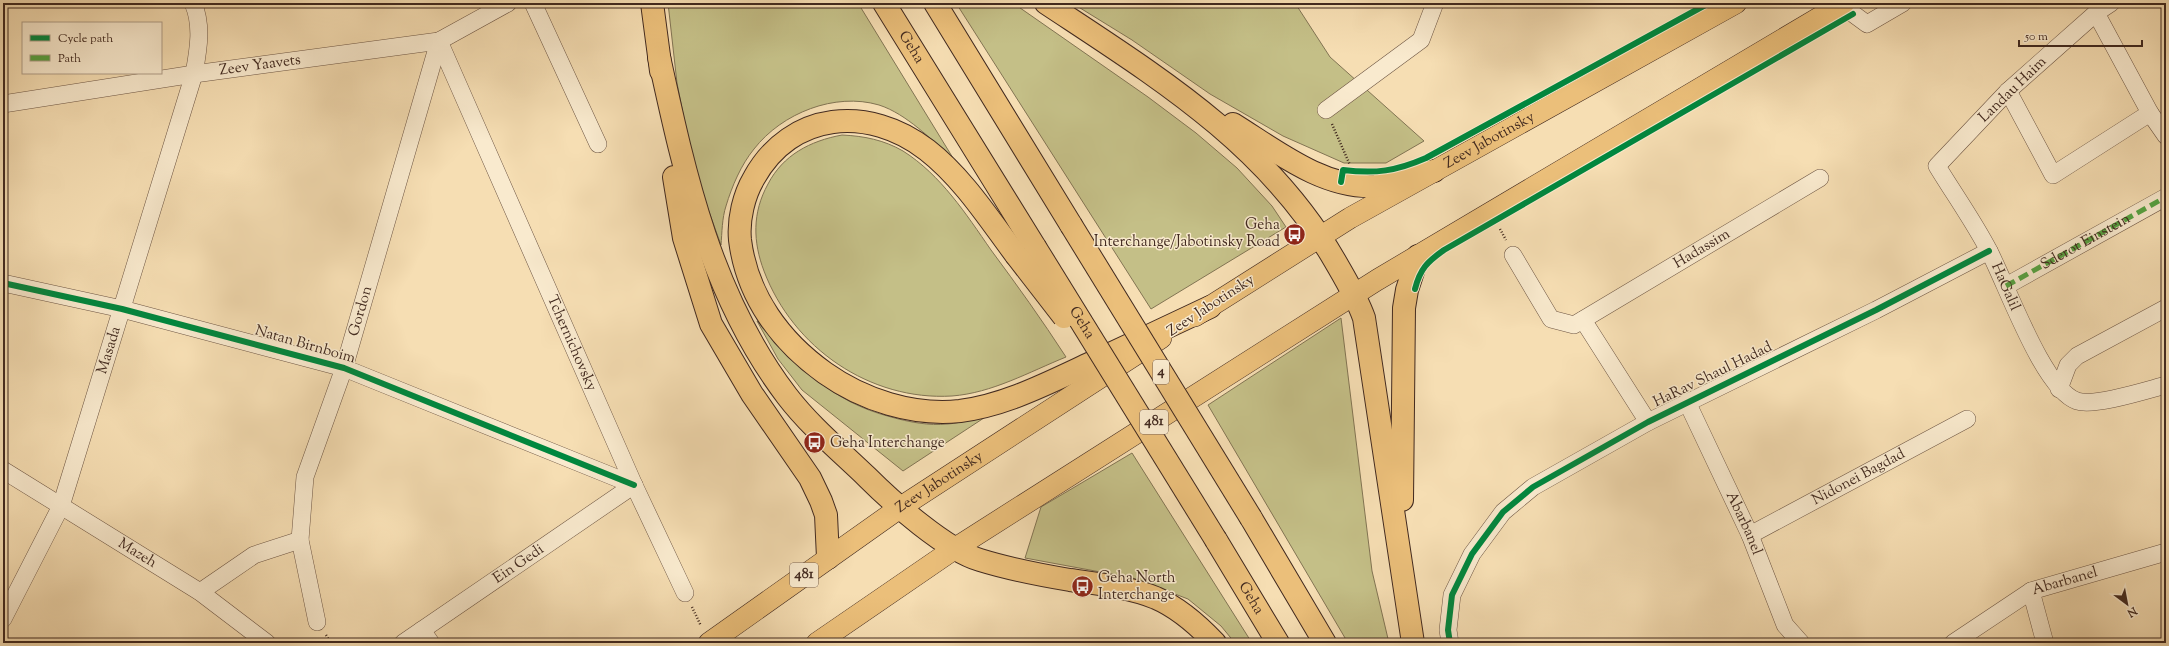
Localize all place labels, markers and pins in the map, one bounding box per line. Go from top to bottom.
place label: Geha Interchange/Jabotinsky Road [1094,215,1281,253]
bus stop icon: Geha Interchange/Jabotinsky Road [1282,221,1308,247]
bus stop icon: Geha Interchange [802,430,828,456]
place label: Geha Interchange [830,433,945,454]
place label: Geha North Interchange [1098,568,1176,606]
bus stop icon: Geha North Interchange [1070,574,1096,600]

